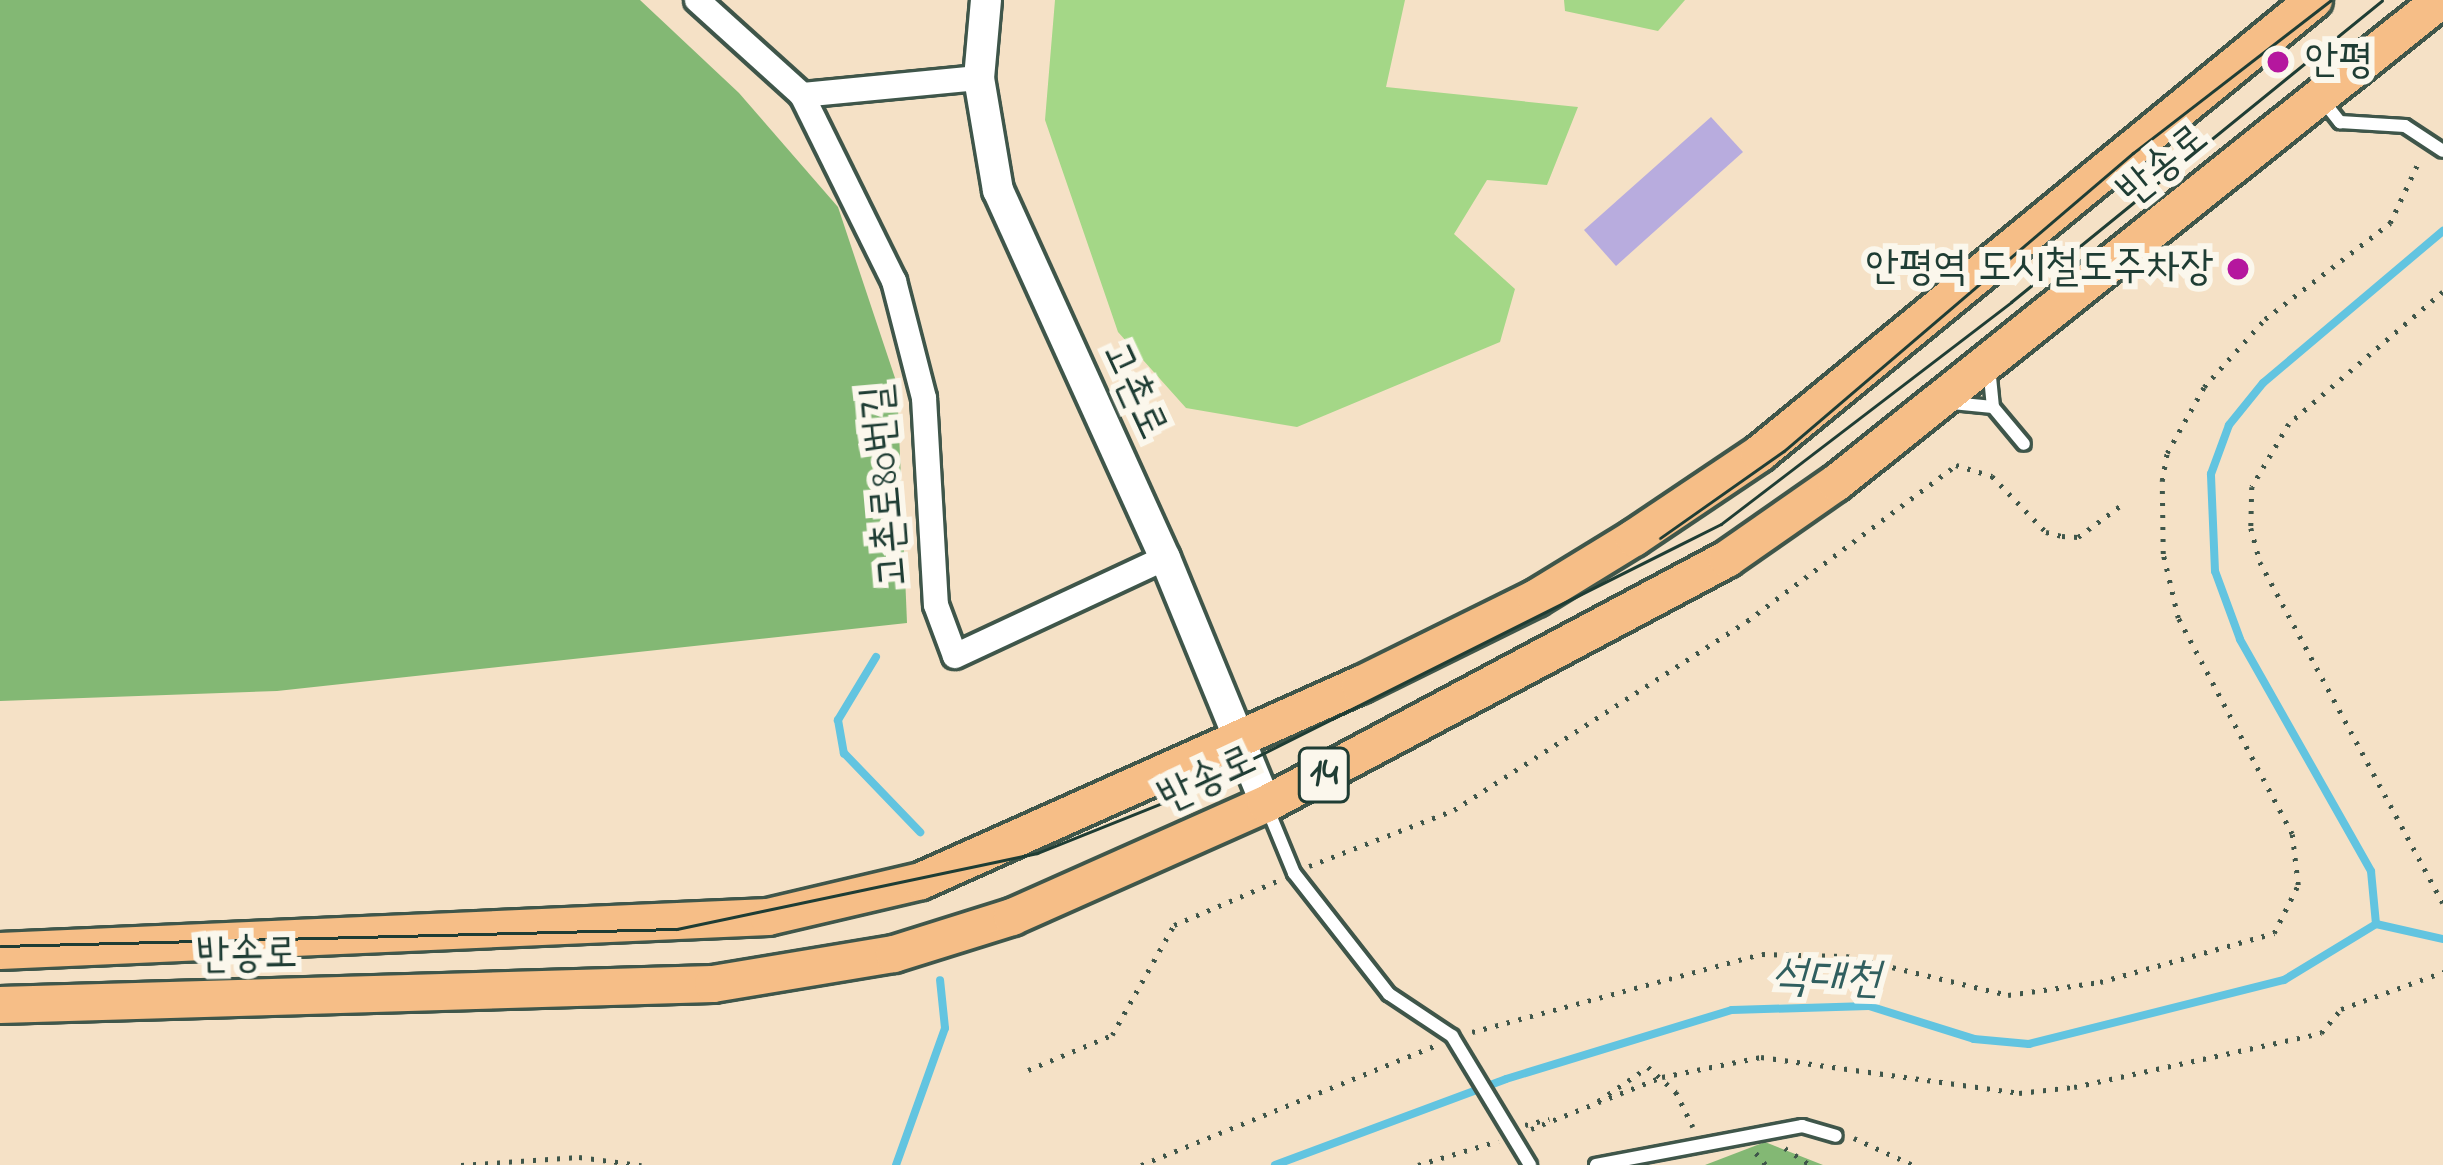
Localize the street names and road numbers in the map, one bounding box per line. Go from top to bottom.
street label: 반송로 [2109,115,2219,217]
street label: 고촌로 [1089,334,1177,448]
street label: 고촌로80번길 [853,383,921,589]
street label: 반송로 [1151,736,1265,824]
road number: 14 [1297,742,1351,808]
street label: 반송로 [196,930,298,982]

